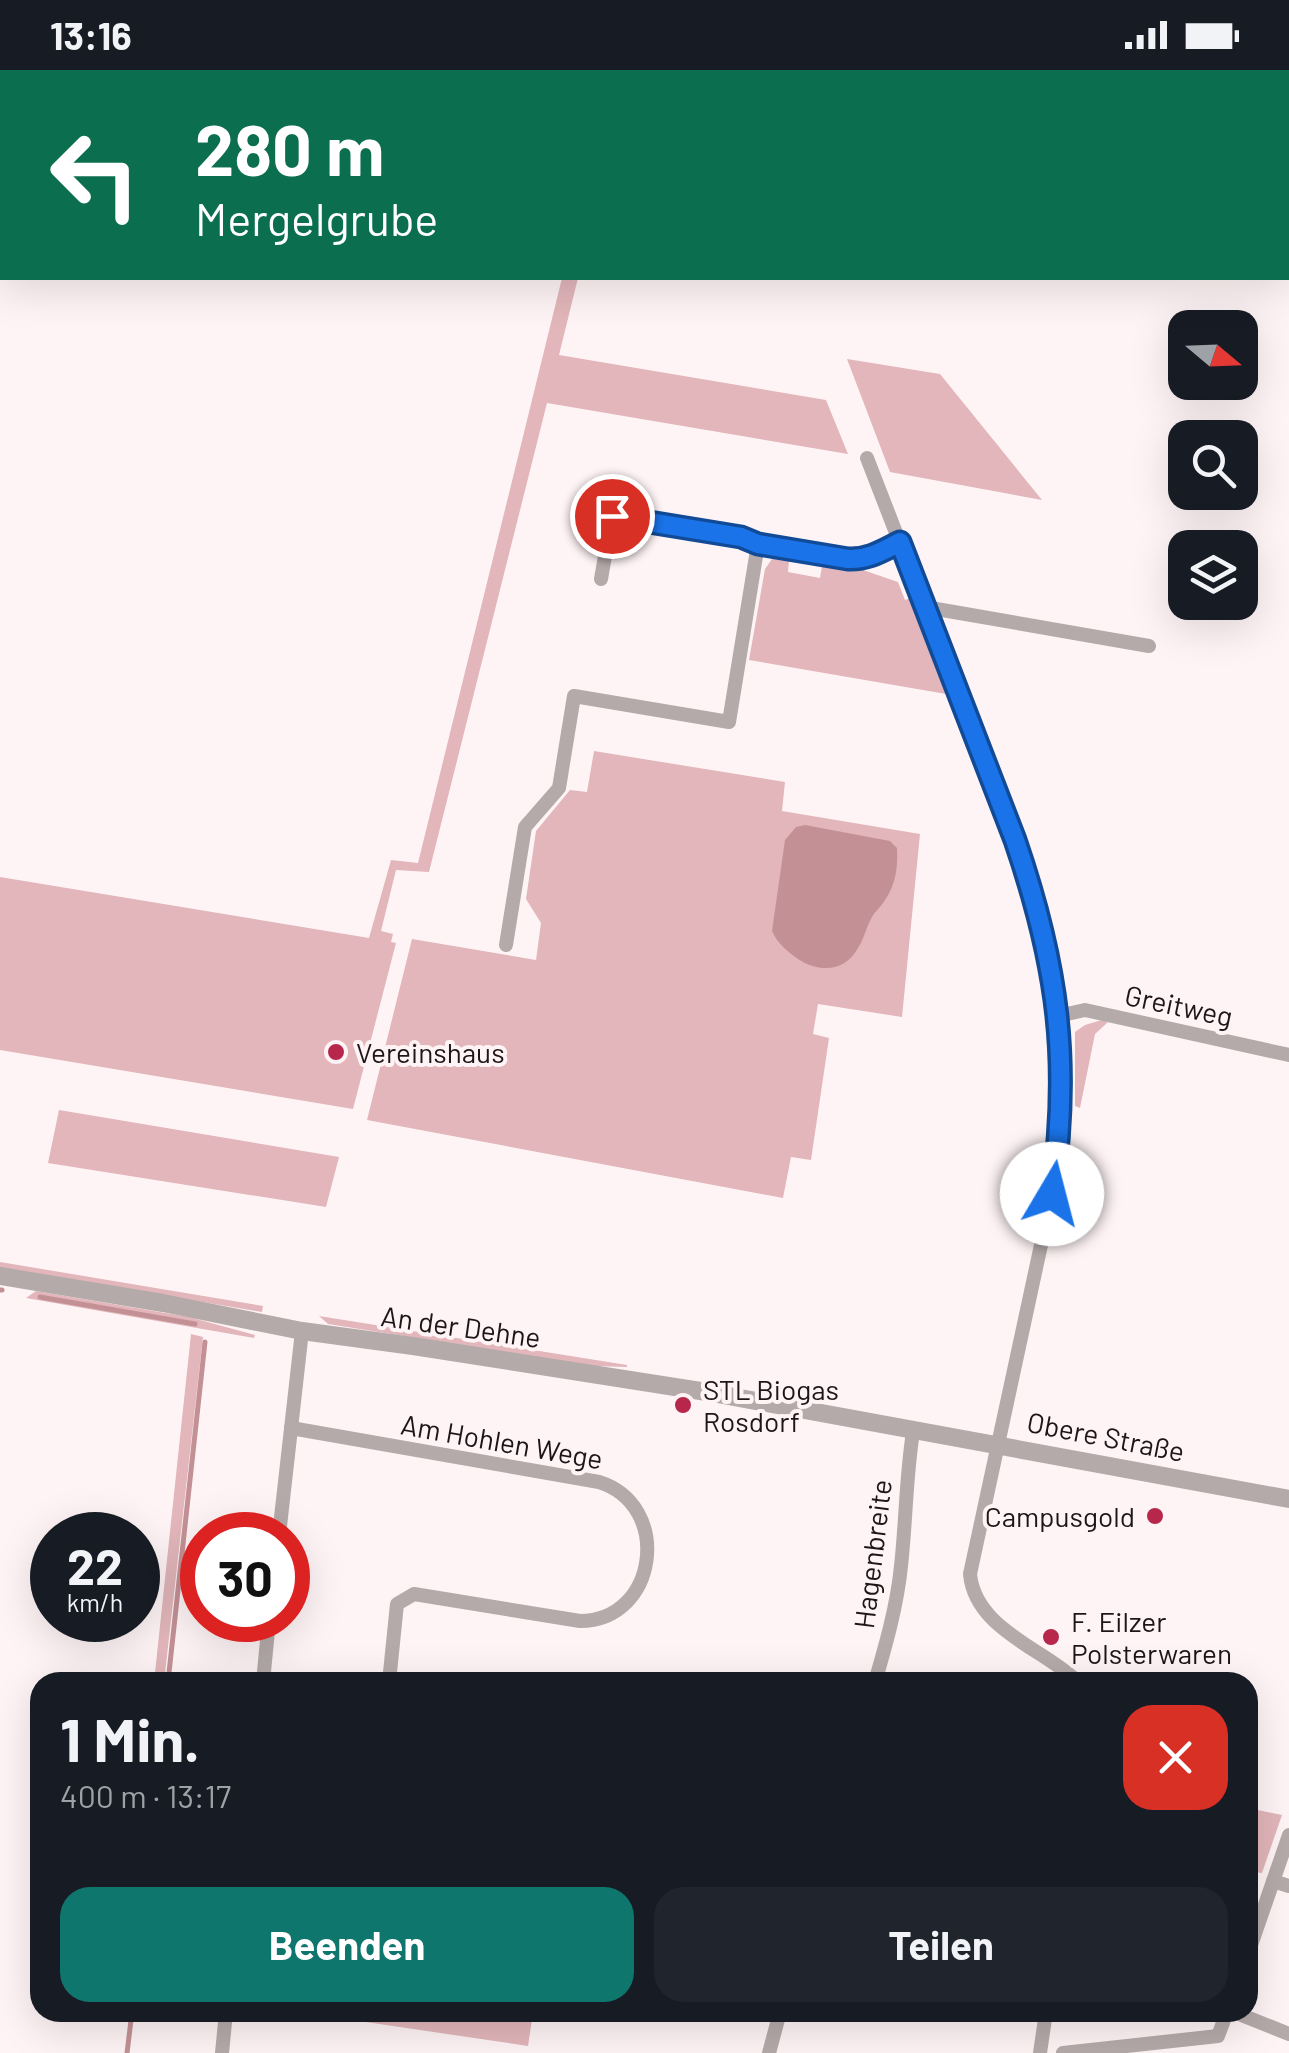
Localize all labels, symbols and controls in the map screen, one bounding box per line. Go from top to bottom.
text: 13:16 [50,12,132,58]
text: 280 m [195,106,384,190]
icon: left [30,110,160,240]
text: Mergelgrube [195,191,438,245]
north arrow [1168,310,1258,400]
map controls [1168,310,1258,620]
button: search [1168,420,1258,510]
pin [570,474,655,559]
icon: arrive [585,489,640,544]
button: layers [1168,530,1258,620]
street label: Greitweg [1122,977,1236,1033]
place label: Vereinshaus [356,1035,505,1069]
marker: Vereinshaus [325,1041,347,1063]
position arrow [1000,1142,1104,1246]
street label: An der Dehne [379,1298,543,1354]
place label: STL Biogas Rosdorf [703,1372,839,1438]
marker: STL Biogas Rosdorf [672,1394,694,1416]
street label: Obere Straße [1024,1404,1188,1468]
street label: Am Hohlen Wege [398,1407,606,1475]
street label: Hagenbreite [846,1478,898,1630]
place label: Campusgold [985,1499,1135,1533]
marker: Campusgold [1144,1505,1166,1527]
speed limit sign: 30 [180,1512,310,1642]
text: 22 [67,1535,123,1595]
text: km/h [67,1587,123,1617]
place label: F. Eilzer Polsterwaren [1071,1604,1232,1670]
marker: F. Eilzer Polsterwaren [1040,1626,1062,1648]
text: 1 Min. [60,1702,200,1774]
button: close [1123,1705,1228,1810]
text: 400 m · 13:17 [60,1776,231,1814]
button: Beenden [60,1887,634,2002]
button: Teilen [654,1887,1228,2002]

